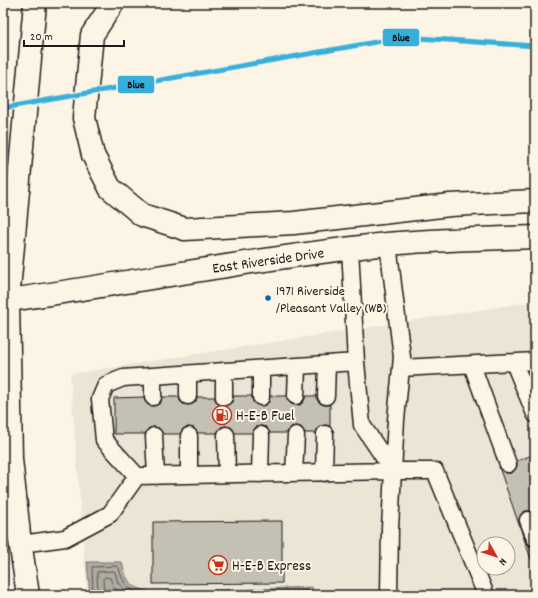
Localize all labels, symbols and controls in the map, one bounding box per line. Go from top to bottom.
scale bar [24,22,124,48]
line badge: Blue [382,28,420,47]
text: 20 m [30,29,53,46]
text: Blue [392,31,410,47]
line badge: Blue [117,75,155,94]
text: Blue [127,78,145,94]
street label: East Riverside Drive [211,243,326,281]
place label: 1971 Riverside /Pleasant Valley (WB) [276,282,387,319]
marker: 1971 Riverside /Pleasant Valley (WB) [263,293,273,303]
fuel station icon: H-E-B Fuel [211,404,233,426]
place label: H-E-B Fuel [236,406,295,428]
north arrow [476,536,516,576]
supermarket icon: H-E-B Express [207,554,229,576]
text: N [494,554,510,569]
place label: H-E-B Express [232,556,311,578]

